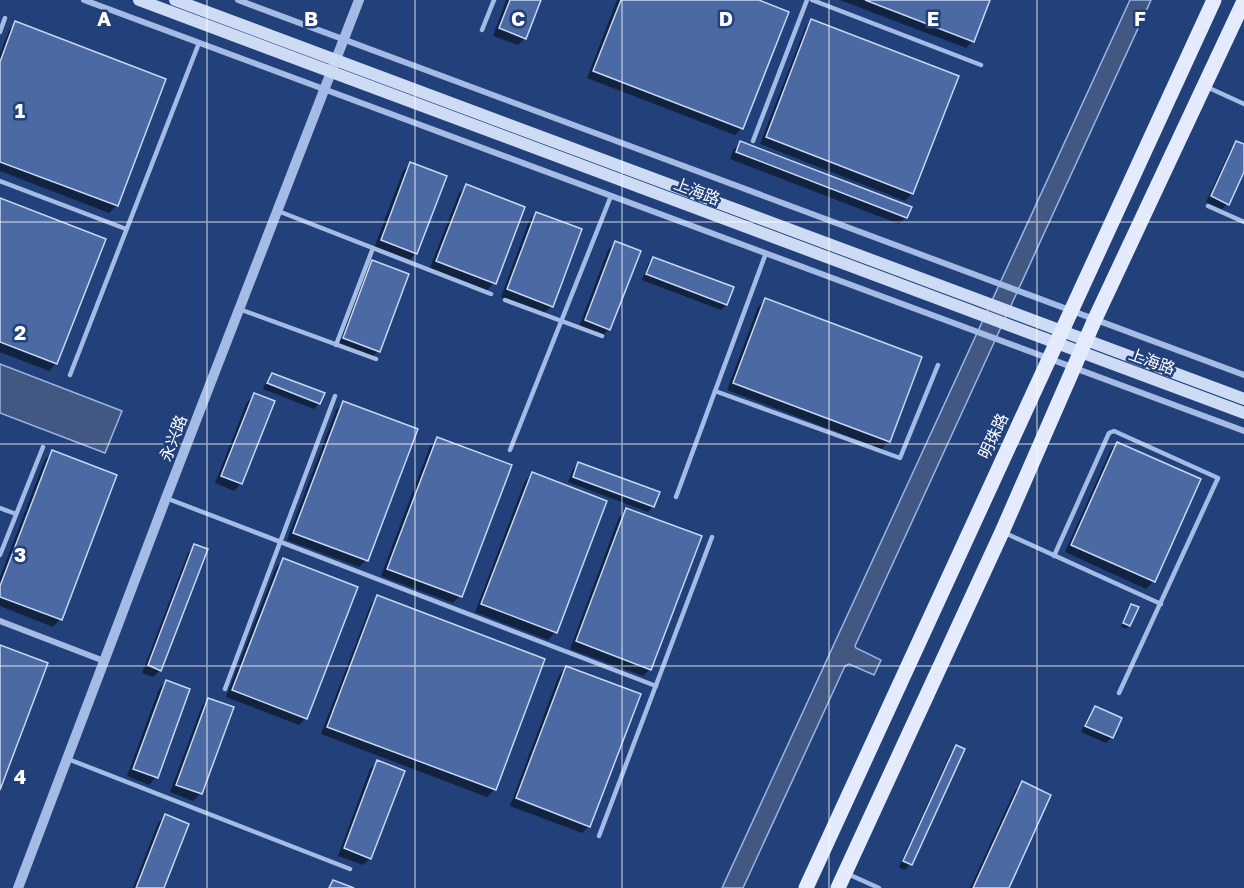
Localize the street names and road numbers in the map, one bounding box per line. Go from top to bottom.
street label: 上海路 [671,173,723,209]
street label: 上海路 [1126,343,1178,379]
street label: 明珠路 [974,410,1012,462]
street label: 永兴路 [155,412,191,464]

